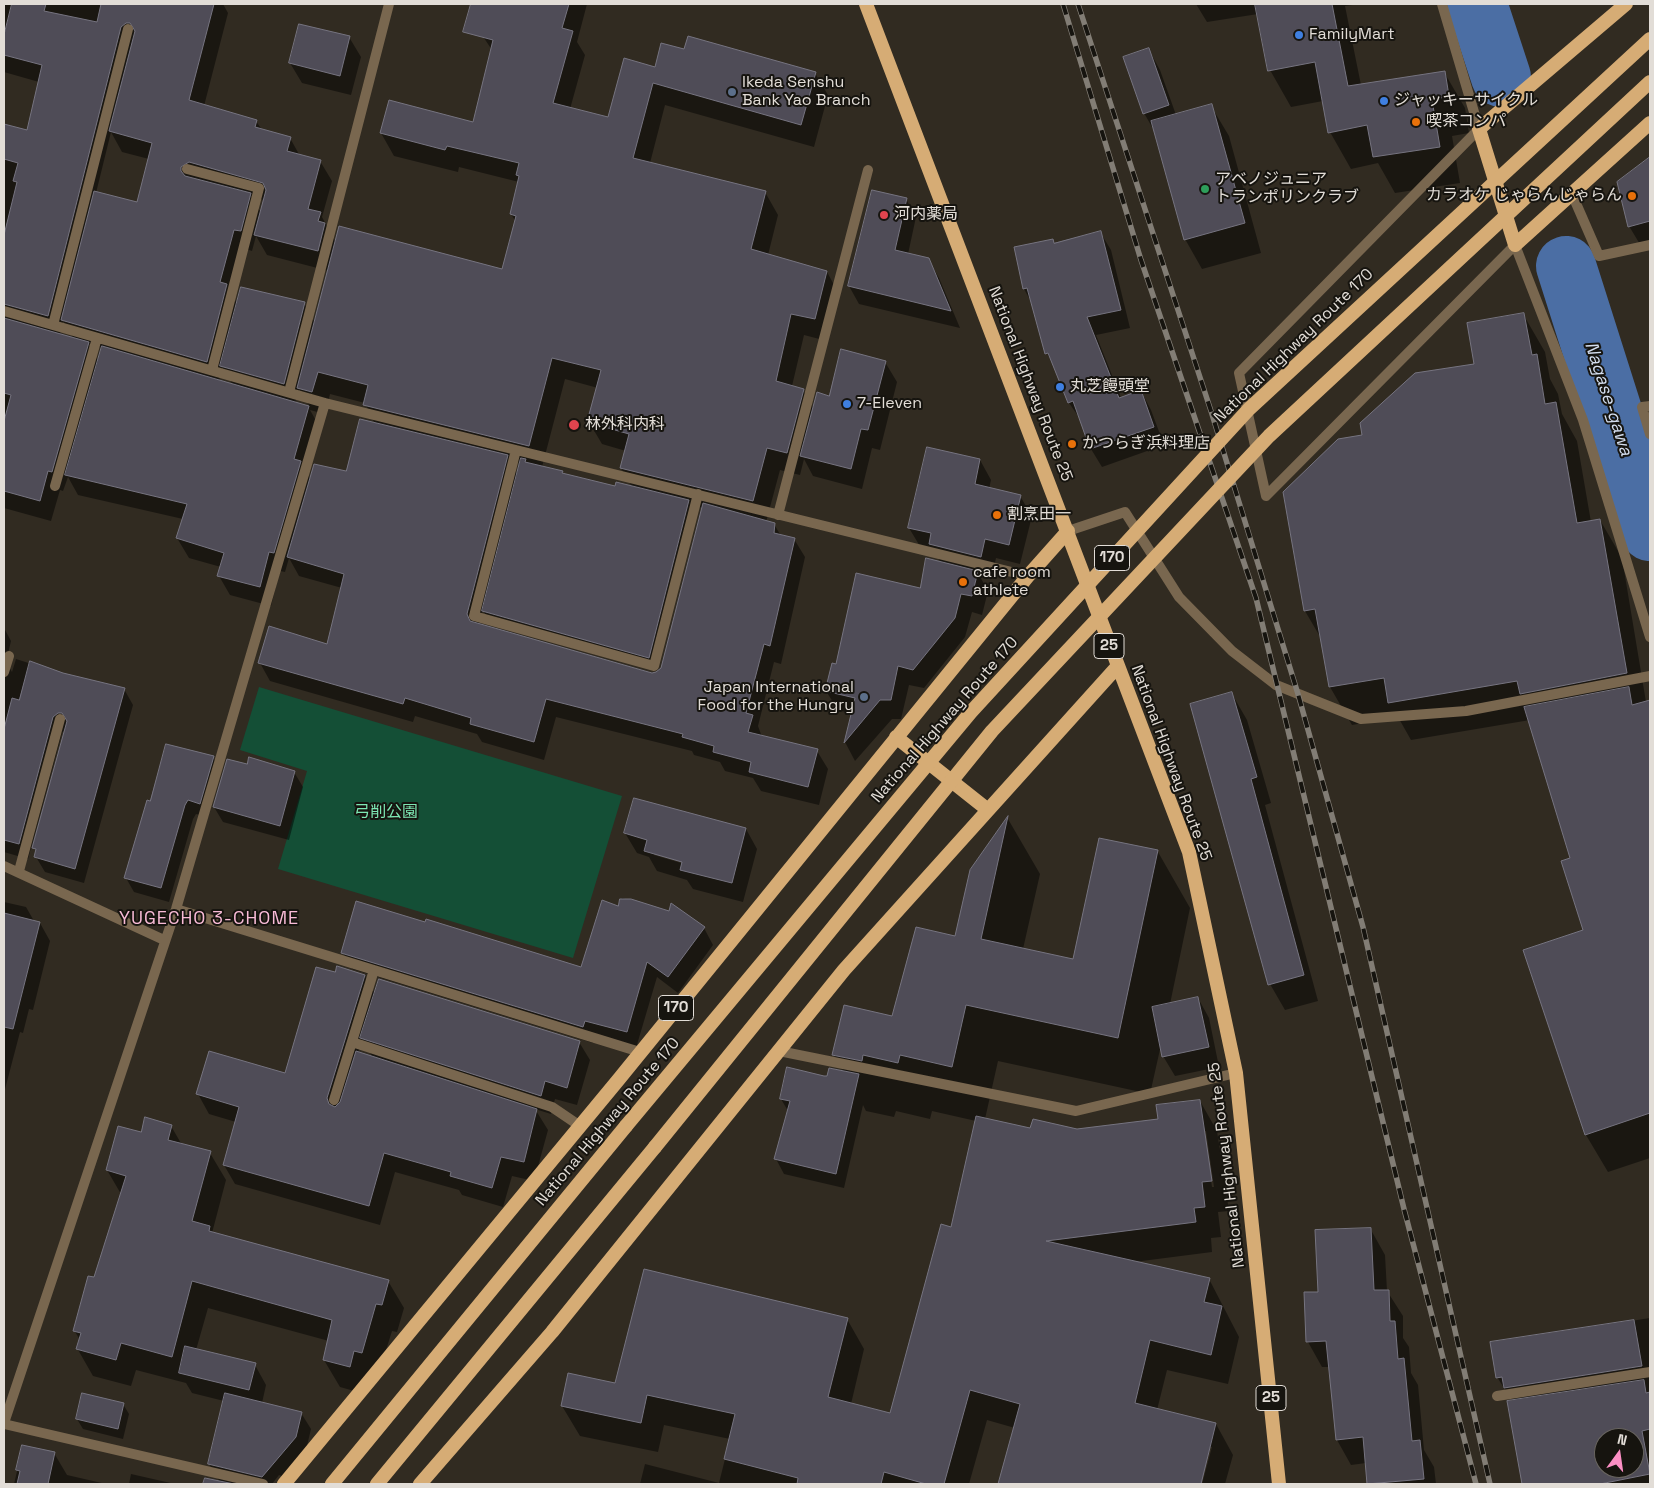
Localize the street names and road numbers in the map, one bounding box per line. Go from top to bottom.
street label: National Highway Route 170 [1210,265,1378,427]
street label: National Highway Route 25 [984,284,1076,484]
road number: 170 [1094,546,1130,570]
street label: National Highway Route 170 [868,633,1022,807]
road number: 25 [1094,634,1124,658]
street label: National Highway Route 25 [1127,662,1215,864]
road number: 170 [658,996,694,1020]
street label: National Highway Route 170 [532,1034,684,1210]
street label: National Highway Route 25 [1205,1061,1249,1269]
road number: 25 [1256,1386,1286,1410]

